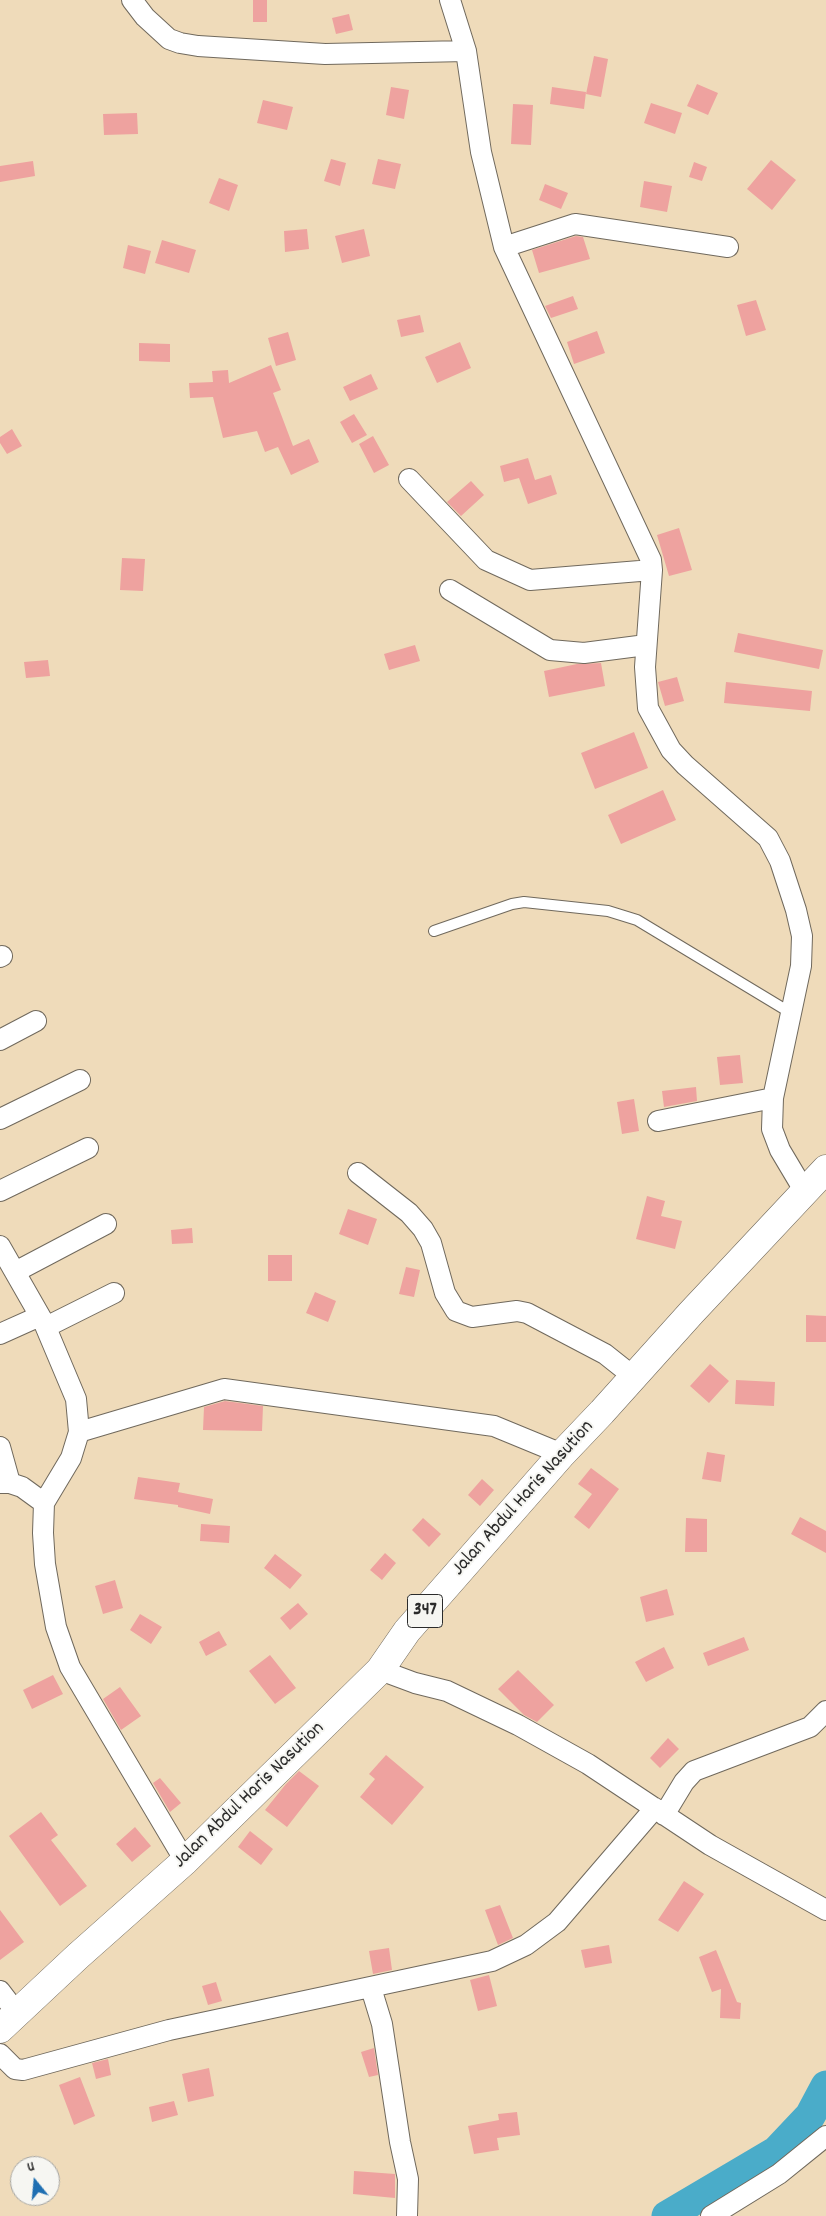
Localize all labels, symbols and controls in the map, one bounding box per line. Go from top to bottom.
street label: Jalan Abdul Haris Nasution [448,1416,600,1582]
road number: 347 [408,1594,442,1628]
street label: Jalan Abdul Haris Nasution [169,1718,331,1874]
north arrow [10,2156,60,2206]
text: U [25,2157,37,2178]

